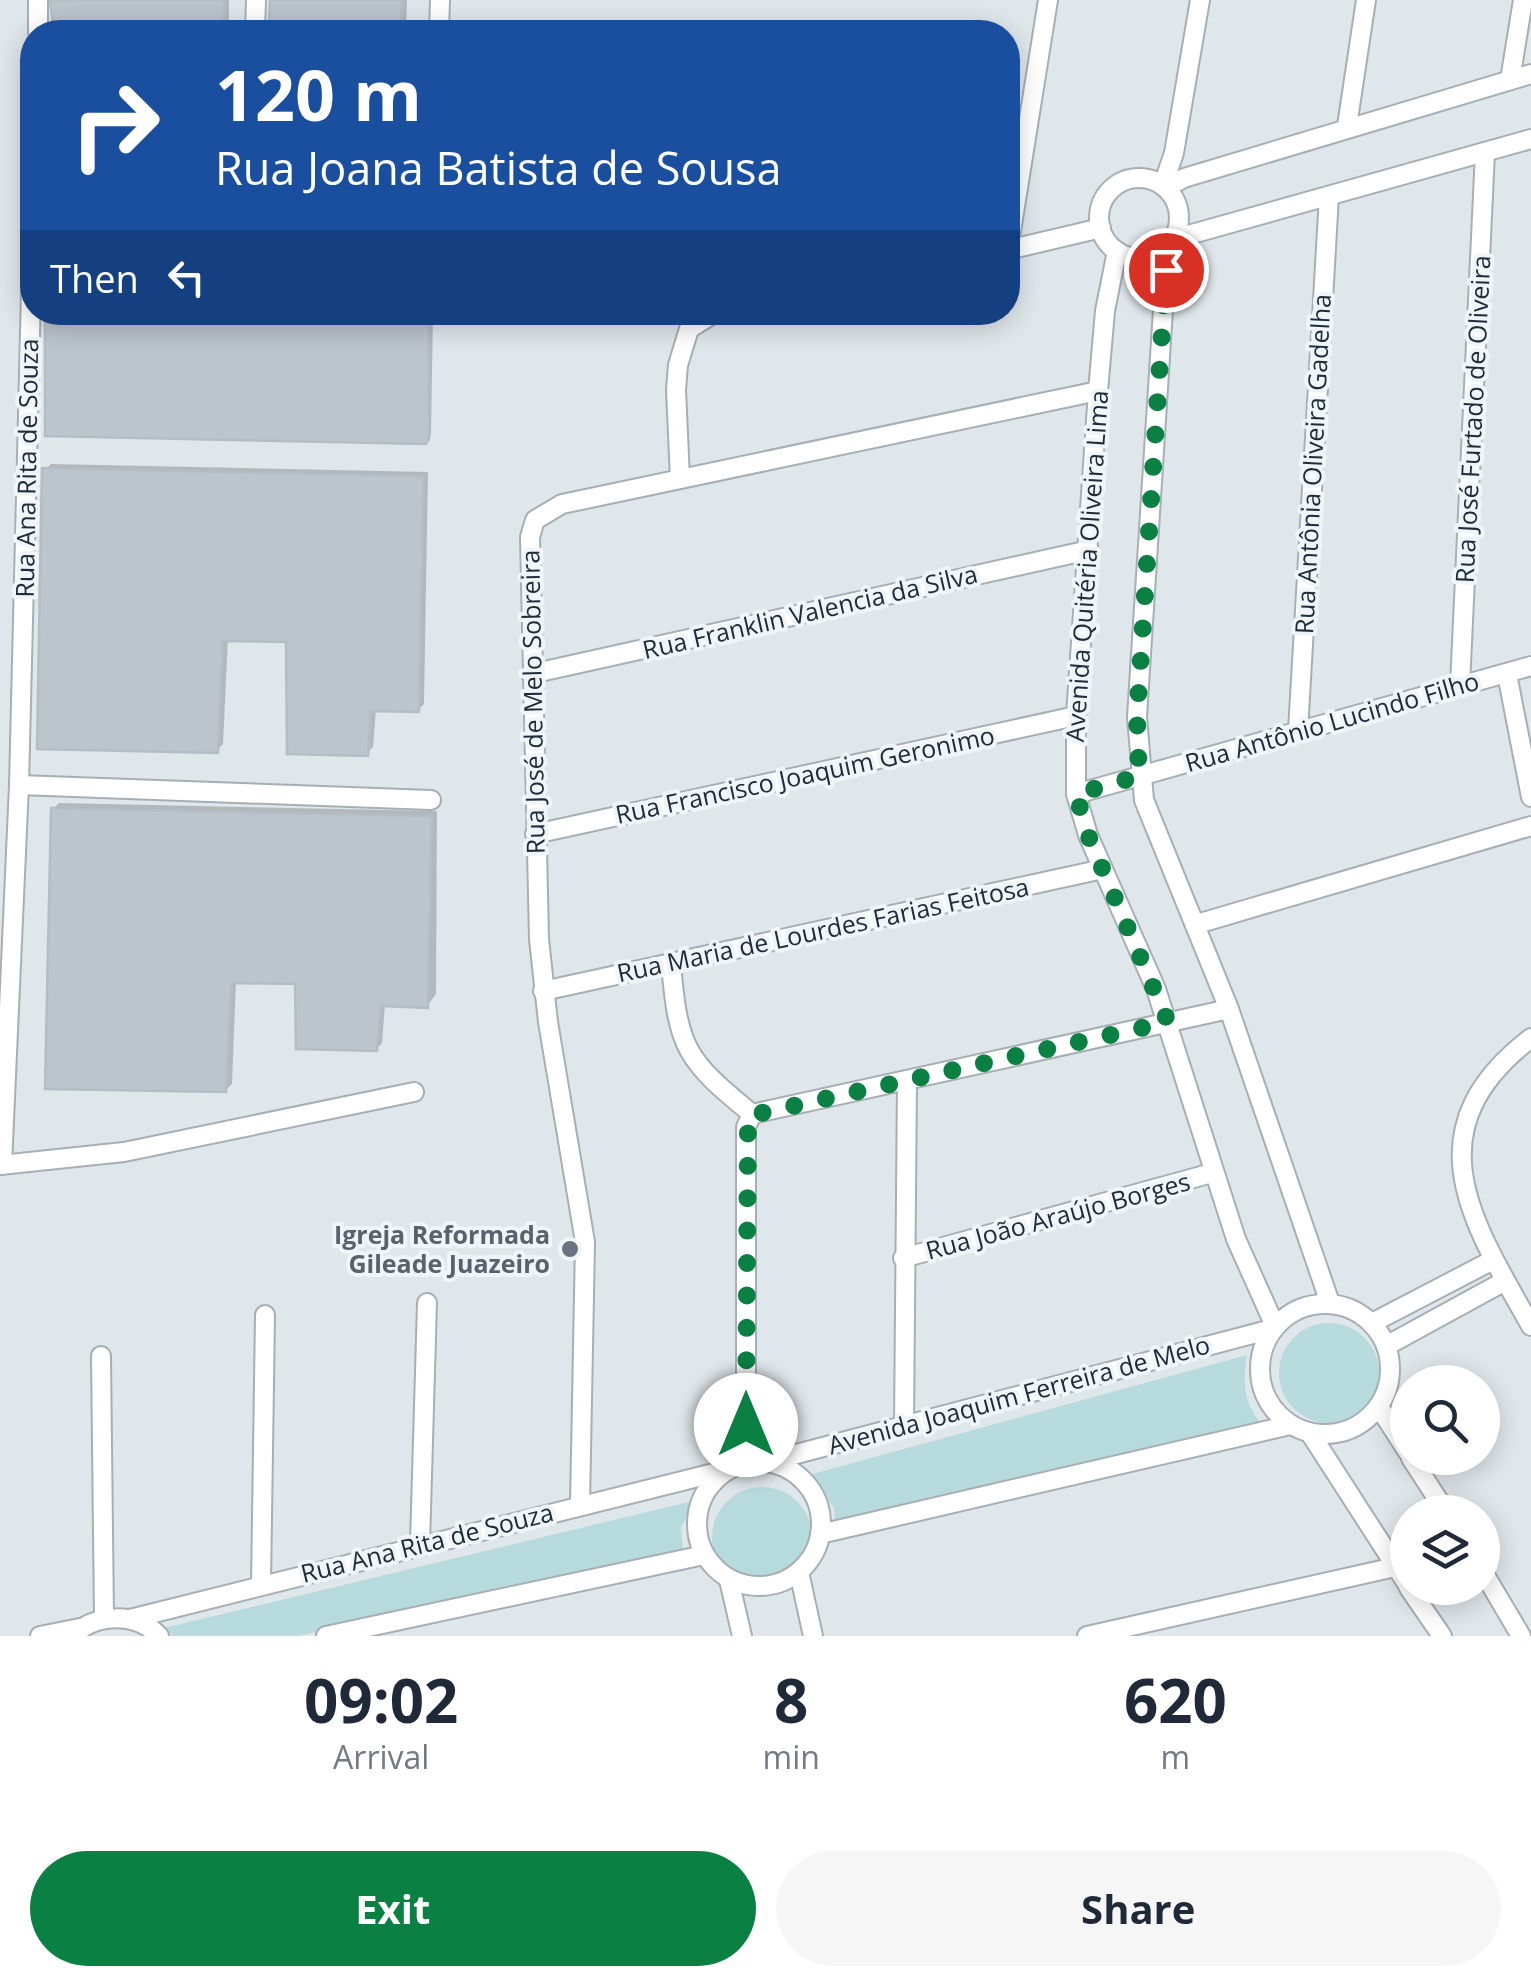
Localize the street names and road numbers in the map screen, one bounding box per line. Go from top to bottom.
street label: Rua José Furtado de Oliveira [1446,254,1498,584]
street label: Rua Antônia Oliveira Gadelha [1286,293,1338,635]
street label: Rua Ana Rita de Souza [7,338,45,598]
street label: Avenida Quitéria Oliveira Lima [1057,389,1115,743]
street label: Rua José de Melo Sobreira [512,550,552,854]
street label: Rua Franklin Valencia da Silva [639,556,981,666]
street label: Rua Antônio Lucindo Filho [1181,663,1483,779]
street label: Rua Francisco Joaquim Geronimo [612,717,997,831]
street label: Rua Maria de Lourdes Farias Feitosa [614,869,1032,989]
street label: Rua João Araújo Borges [922,1163,1194,1267]
street label: Avenida Joaquim Ferreira de Melo [824,1327,1213,1461]
street label: Rua Ana Rita de Souza [297,1494,557,1590]

